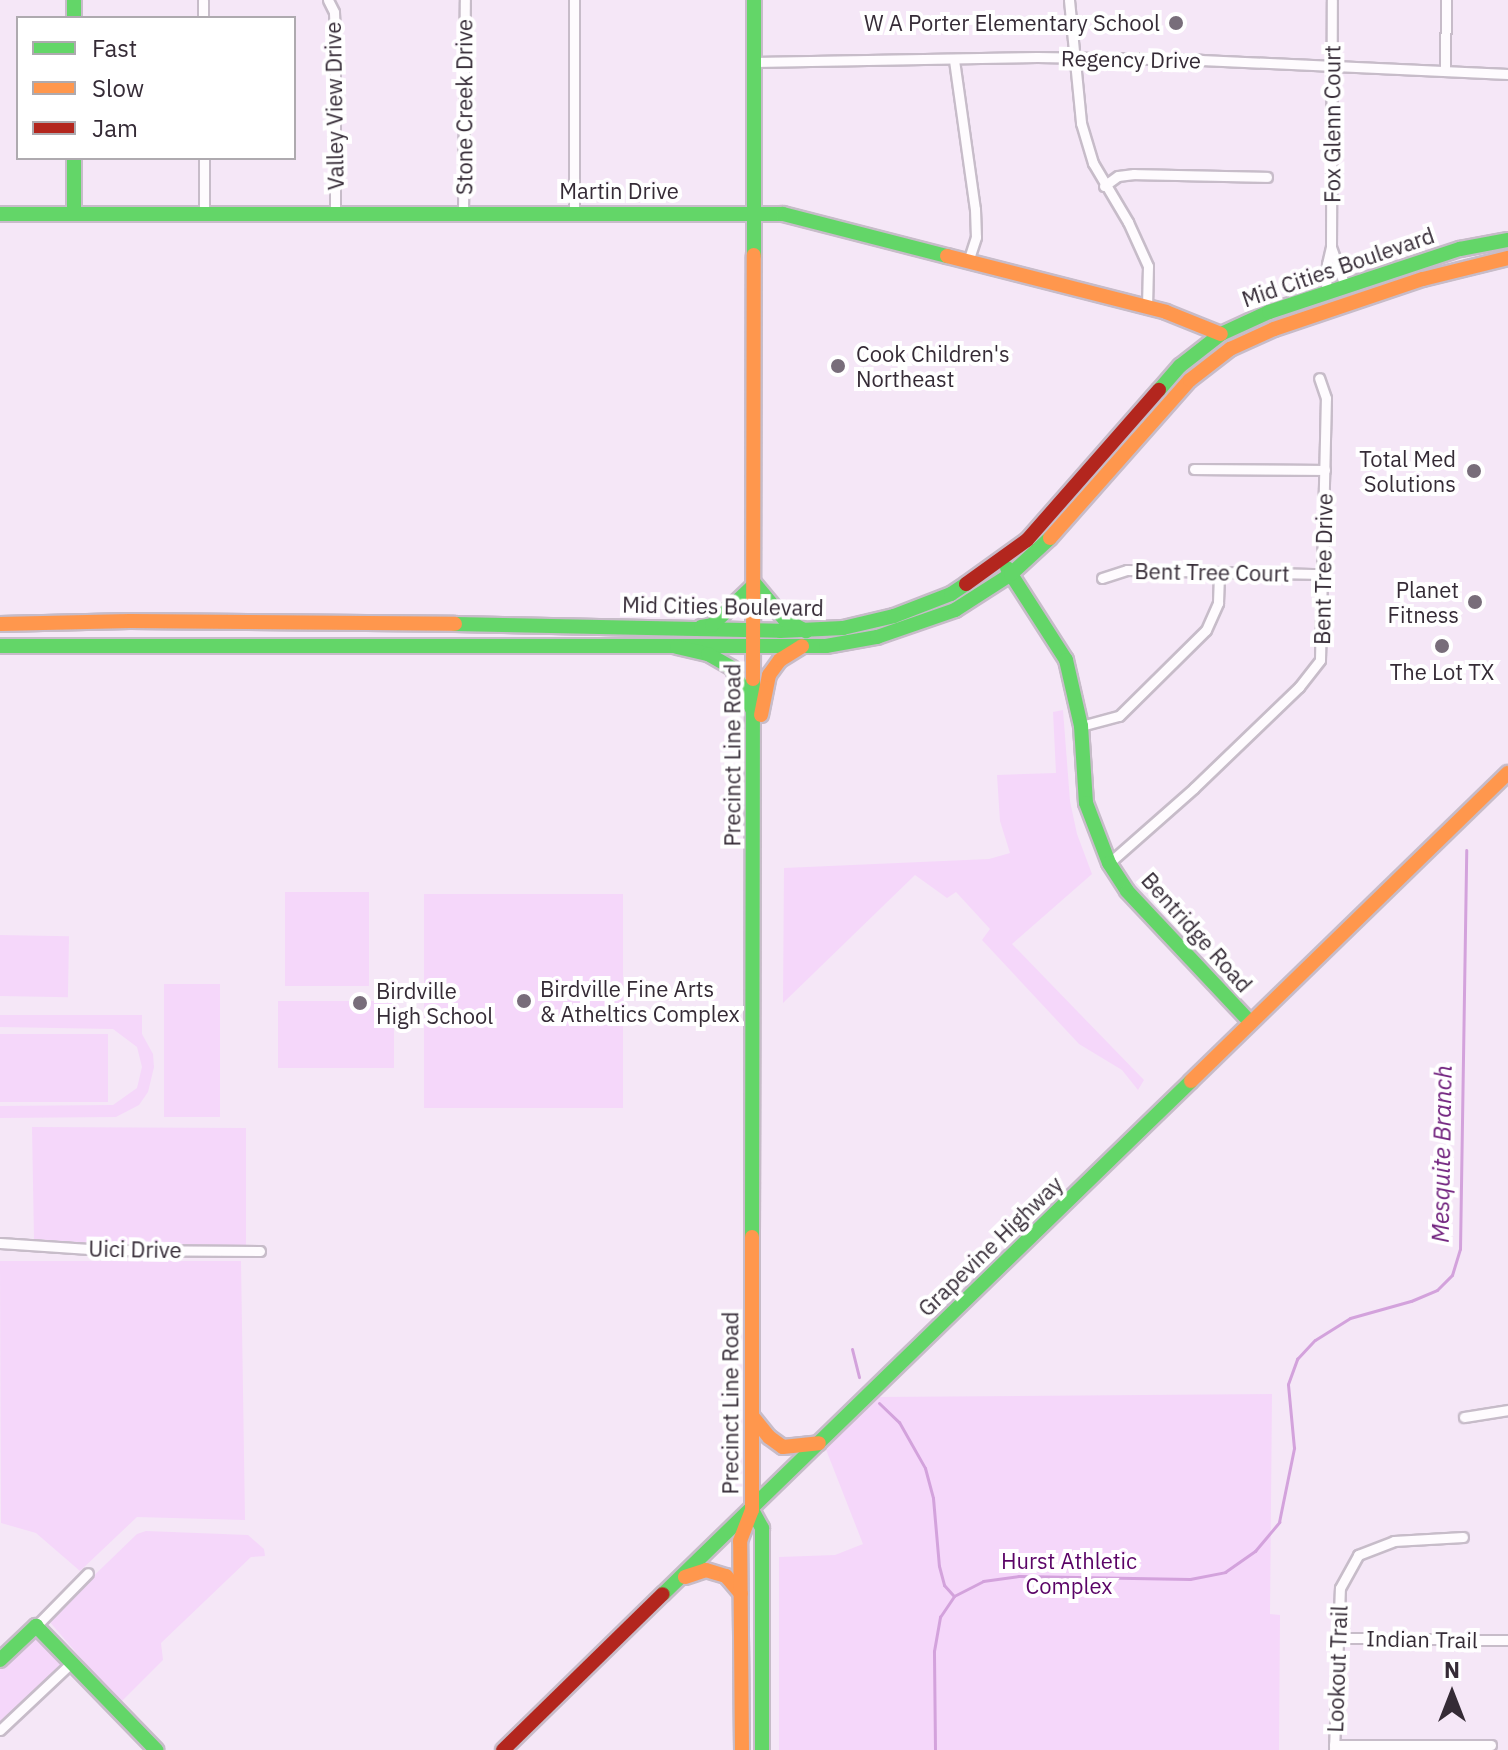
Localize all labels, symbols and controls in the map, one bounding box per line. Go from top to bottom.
place label: W A Porter Elementary School [864,10,1160,36]
marker: W A Porter Elementary School [1167,14,1185,32]
legend [16,16,296,160]
street label: Stone Creek Drive [451,19,477,195]
street label: Valley View Drive [319,22,349,190]
text: Fast [92,32,137,64]
street label: Regency Drive [1061,45,1201,73]
street label: Fox Glenn Court [1319,45,1345,203]
text: Slow [92,72,144,104]
text: Jam [92,112,138,144]
street label: Martin Drive [559,178,679,204]
street label: Mid Cities Boulevard [1238,222,1438,312]
place label: Cook Children's Northeast [856,340,1010,392]
marker: Cook Children's Northeast [827,355,849,377]
place label: Total Med Solutions [1359,445,1456,496]
marker: Total Med Solutions [1463,460,1485,482]
street label: Bent Tree Drive [1308,493,1338,645]
street label: Bent Tree Court [1134,557,1290,587]
place label: Planet Fitness [1388,576,1459,628]
street label: Mid Cities Boulevard [622,591,824,621]
marker: Planet Fitness [1466,593,1484,611]
marker: The Lot TX [1433,637,1451,655]
place label: The Lot TX [1390,659,1494,685]
street label: Precinct Line Road [719,663,745,847]
street label: Bentridge Road [1136,867,1258,997]
place label: Birdville Fine Arts & Atheltics Complex [540,975,740,1026]
place label: Birdville High School [376,977,493,1028]
marker: Birdville Fine Arts & Atheltics Complex [515,992,533,1010]
marker: Birdville High School [351,994,369,1012]
water label: Mesquite Branch [1426,1065,1458,1243]
street label: Grapevine Highway [912,1170,1068,1322]
street label: Uici Drive [88,1235,182,1263]
street label: Precinct Line Road [717,1311,743,1495]
park label: Hurst Athletic Complex [1001,1547,1137,1598]
street label: Lookout Trail [1322,1605,1352,1733]
street label: Indian Trail [1366,1625,1478,1653]
north arrow [1412,1654,1492,1734]
text: N [1444,1655,1460,1684]

